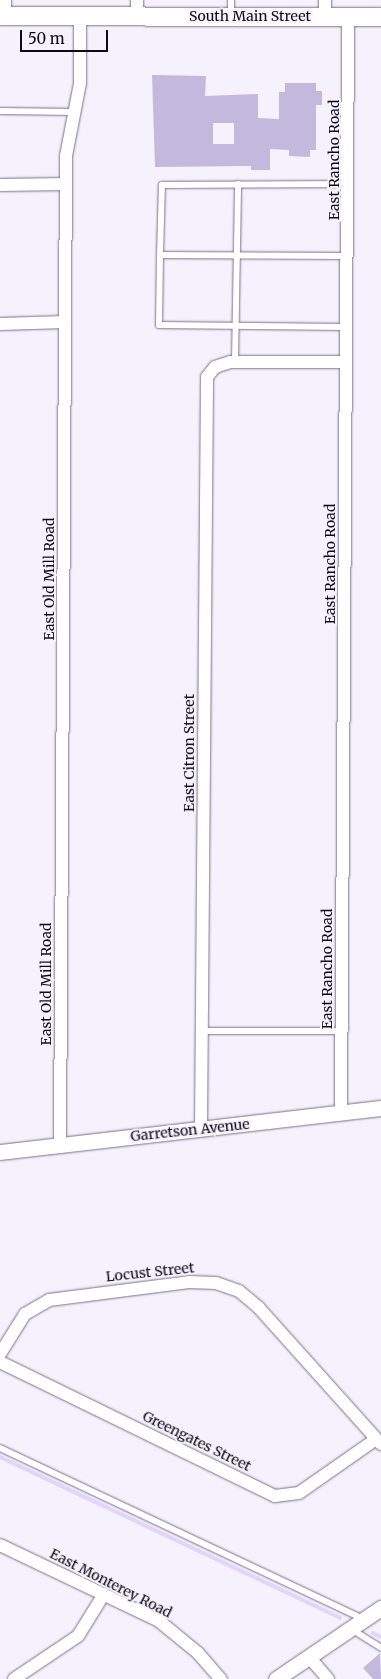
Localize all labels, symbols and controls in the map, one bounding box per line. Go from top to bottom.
street label: South Main Street [189,8,311,24]
scale bar [22,20,110,52]
text: 50 m [28,29,65,48]
street label: East Rancho Road [326,100,342,220]
street label: East Rancho Road [322,504,338,624]
street label: East Old Mill Road [41,518,57,640]
street label: East Citron Street [181,694,197,812]
street label: East Rancho Road [319,909,335,1029]
street label: East Old Mill Road [38,923,54,1045]
street label: Garretson Avenue [130,1115,250,1145]
street label: Locust Street [105,1259,195,1285]
street label: Greengates Street [140,1407,254,1475]
street label: East Monterey Road [47,1545,175,1621]

